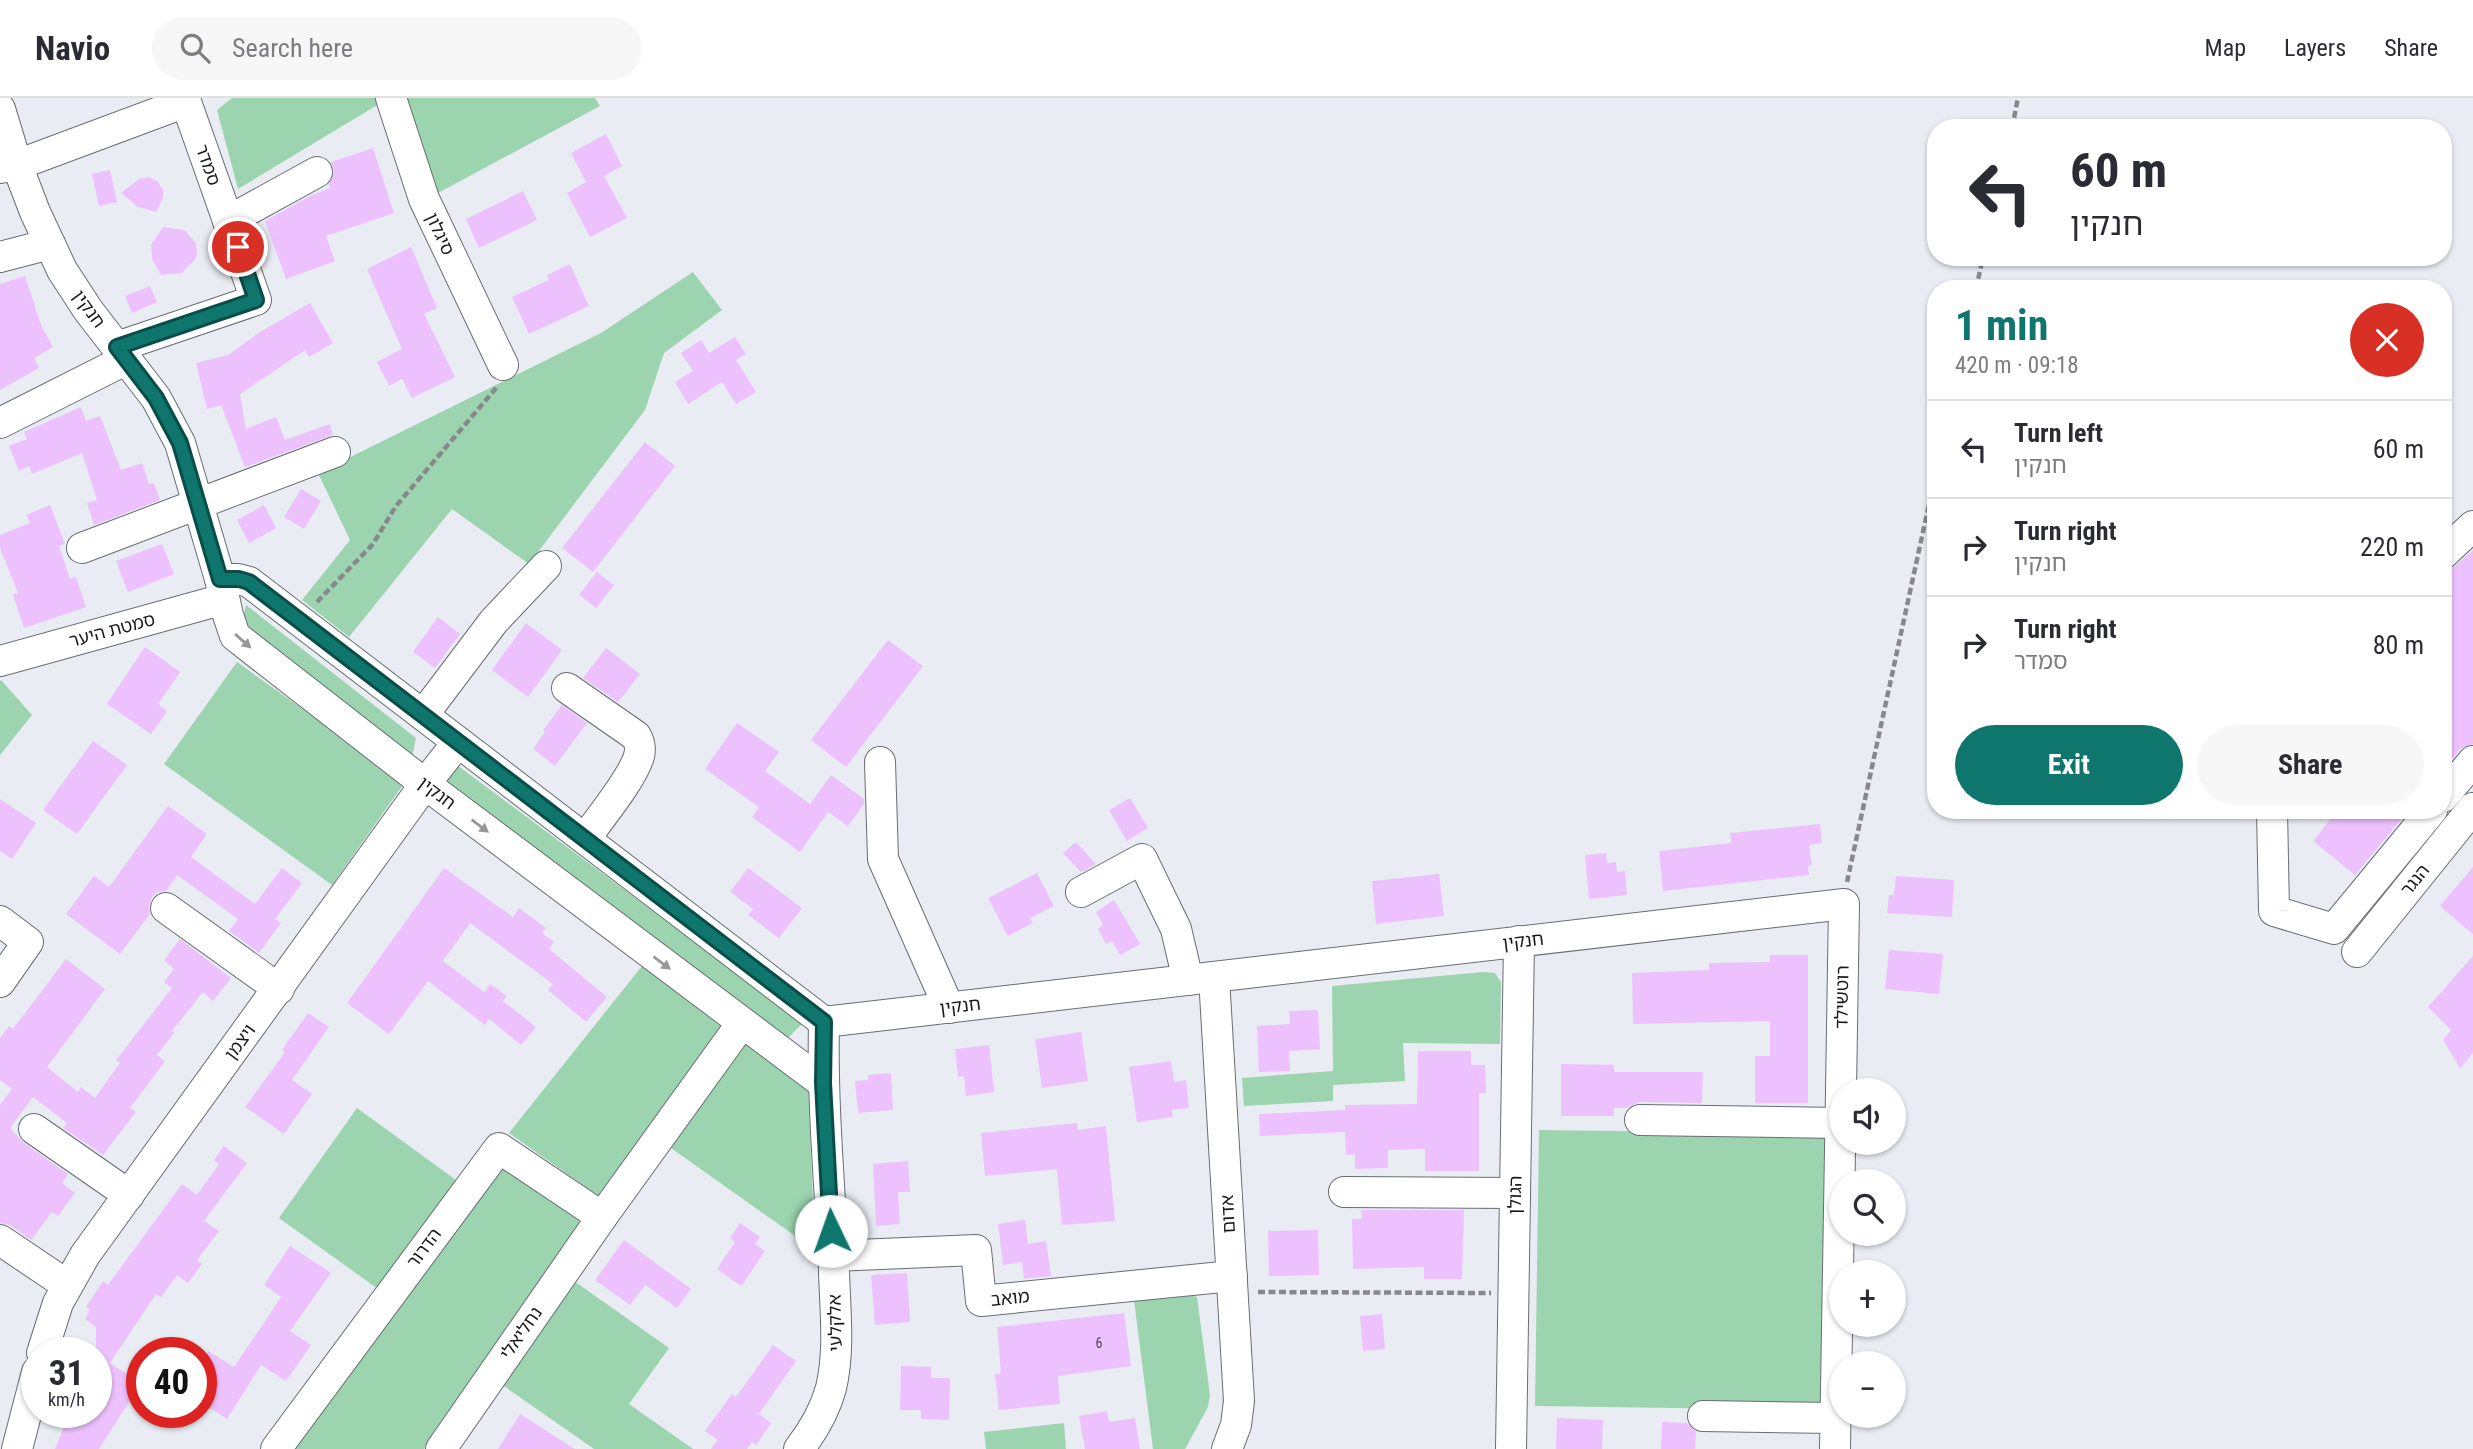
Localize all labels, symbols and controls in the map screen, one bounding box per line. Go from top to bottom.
search box [152,17,642,80]
text: Navio [35,29,110,68]
icon: search [176,29,214,67]
text: Search here [232,33,353,63]
text: Map [2205,34,2246,62]
text: Layers [2284,34,2346,62]
text: Share [2384,34,2438,62]
street label: סמדר [191,142,226,188]
text: 60 m [2070,142,2167,199]
icon: left [1955,147,2046,238]
text: חנקין [2070,205,2143,243]
street label: סיגלון [422,209,459,258]
pin [208,217,268,277]
icon: arrive [219,228,257,266]
street label: חנקין [69,286,110,332]
text: 1 min [1955,301,2048,350]
button: close [2350,303,2424,377]
text: 420 m · 09:18 [1955,352,2079,379]
text: Turn left [2014,418,2103,448]
icon: left [1955,430,1993,468]
text: 60 m [2373,434,2424,464]
text: חנקין [2014,452,2067,479]
text: Turn right [2014,516,2116,546]
icon: right [1955,528,1993,566]
text: 220 m [2360,532,2424,562]
text: חנקין [2014,550,2067,577]
street label: סמטת היער [67,608,157,651]
text: Turn right [2014,614,2116,644]
icon: right [1955,626,1993,664]
text: 80 m [2373,630,2424,660]
one-way arrow [234,633,252,649]
text: סמדר [2014,648,2068,675]
button: Exit [1955,725,2183,805]
button: Share [2197,725,2424,805]
street label: חנקין [415,772,460,813]
one-way arrow [471,819,489,833]
street label: הנגר [2396,860,2434,900]
street label: חנקין [1501,928,1545,953]
one-way arrow [653,955,671,969]
street label: רוטשילד [1830,965,1853,1029]
street label: חנקין [938,993,982,1018]
street label: ויצמן [220,1020,259,1063]
map controls [1829,1078,1906,1428]
button: sound [1829,1078,1906,1155]
button: search [1829,1169,1906,1246]
street label: הגולן [1504,1175,1525,1215]
position arrow [794,1194,868,1268]
street label: אדום [1216,1194,1239,1234]
street label: הדרור [402,1224,445,1272]
button: + [1829,1260,1906,1337]
street label: מואב [989,1285,1031,1310]
street label: אלקלעי [824,1294,845,1352]
street label: נחליאלי [495,1302,546,1363]
house number: 6 [1096,1335,1103,1351]
speed limit sign: 40 [126,1337,217,1428]
button: − [1829,1351,1906,1428]
text: 31 [49,1353,84,1394]
text: km/h [48,1389,85,1410]

